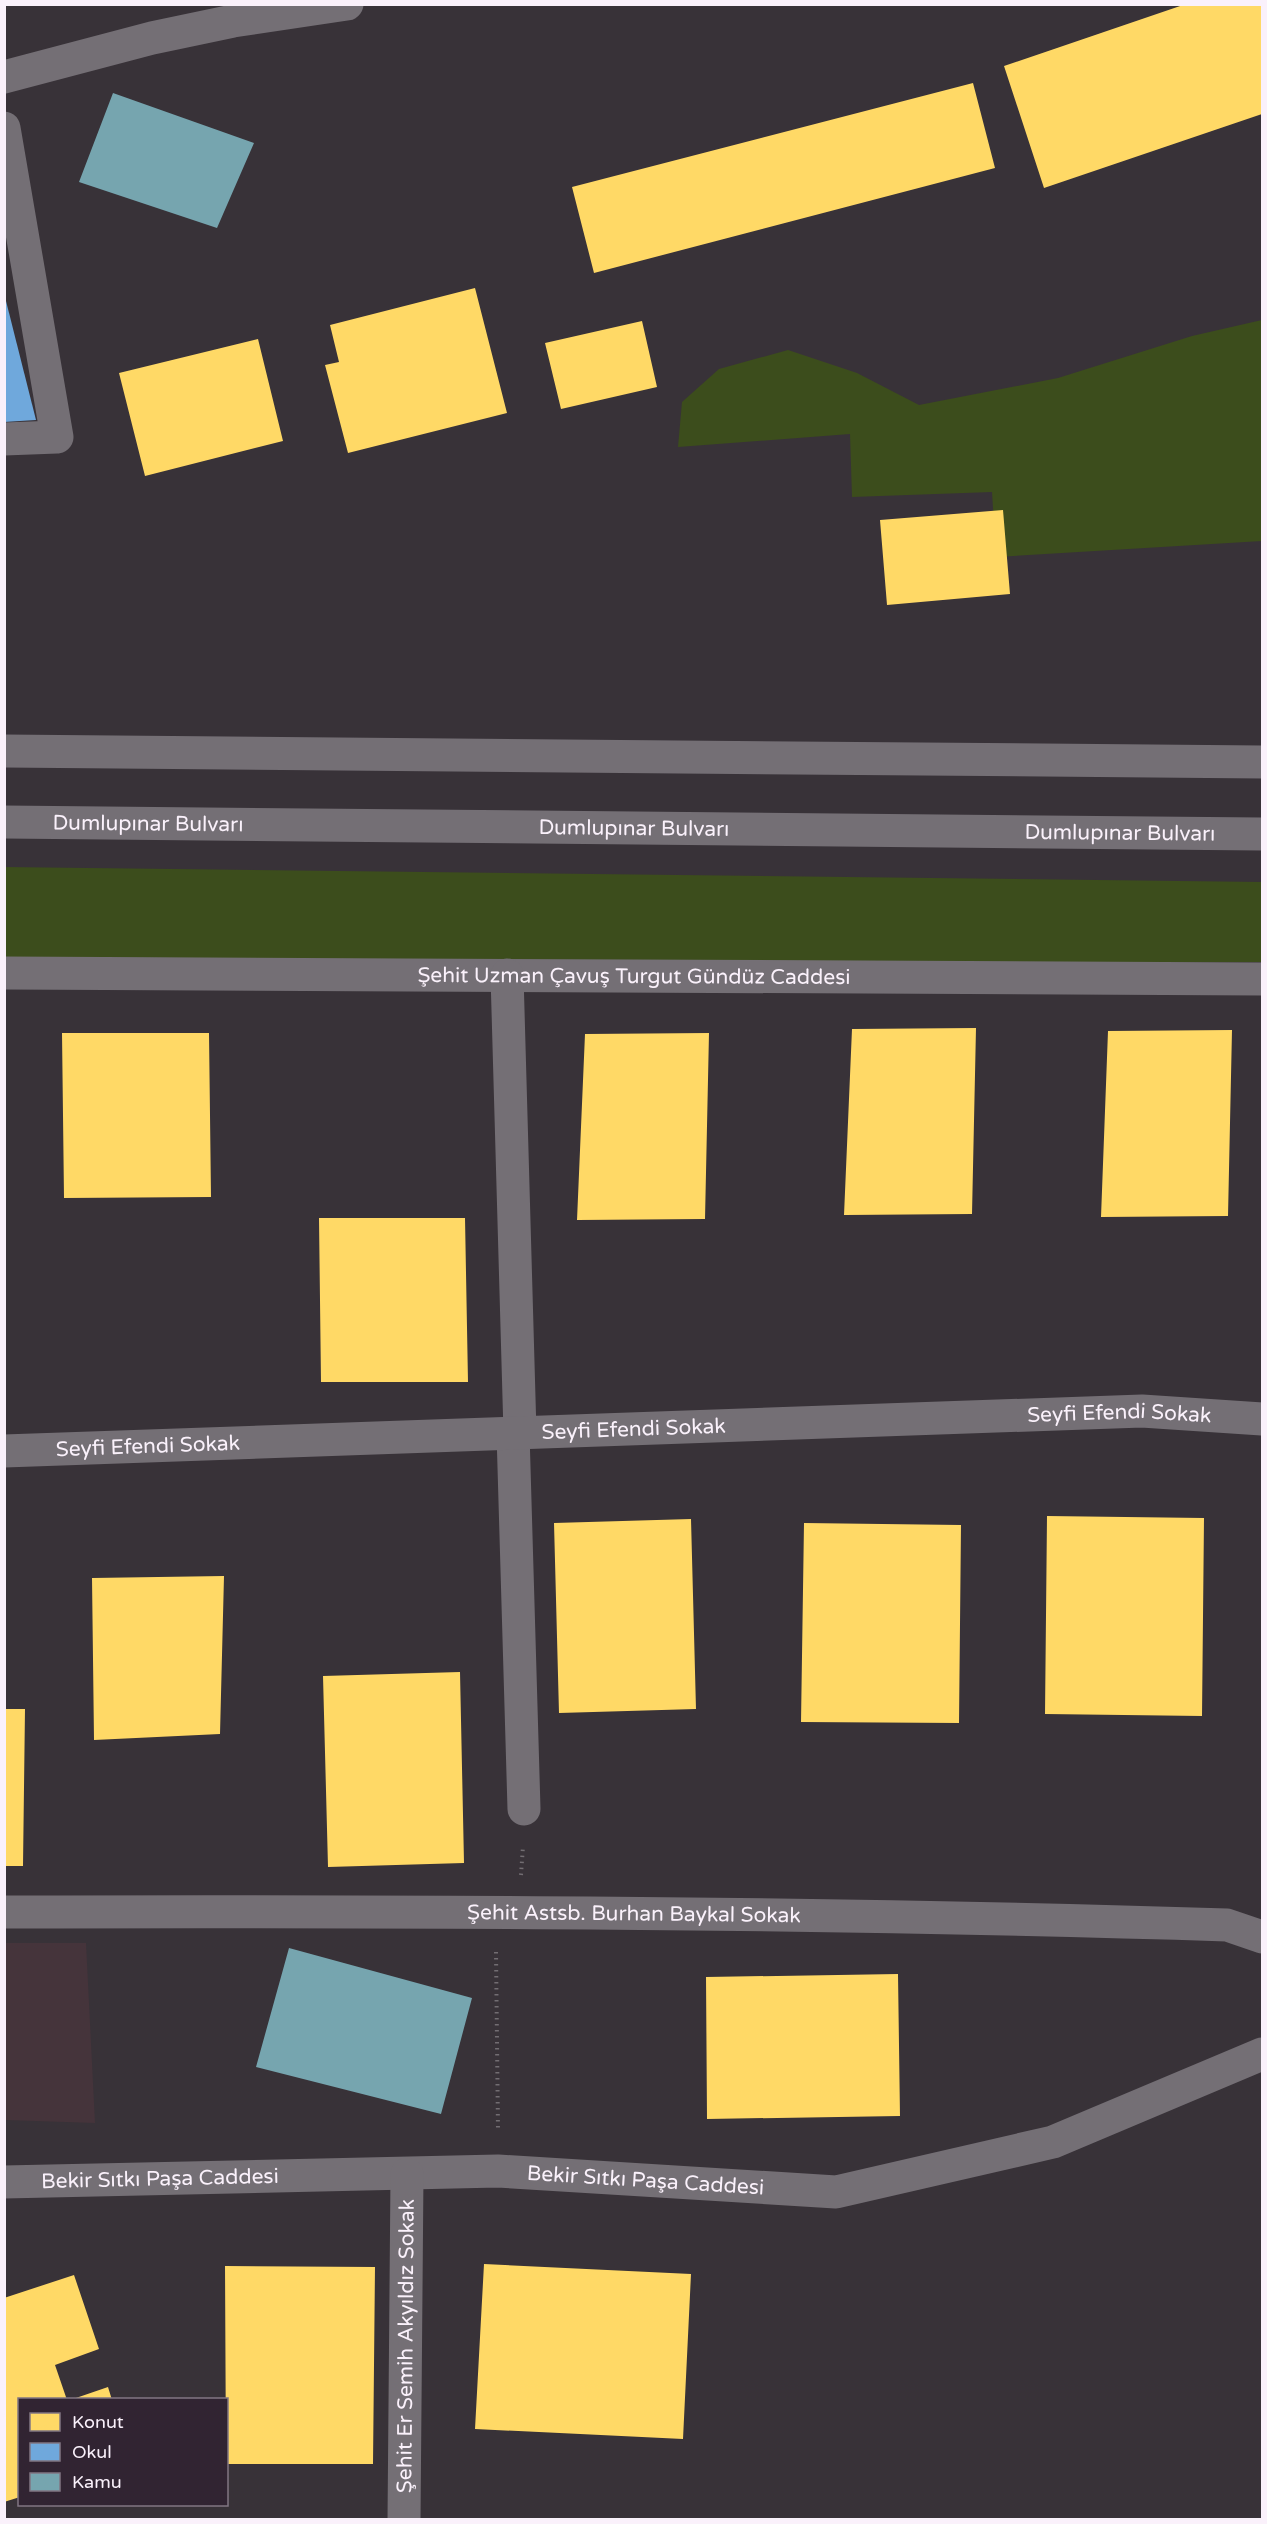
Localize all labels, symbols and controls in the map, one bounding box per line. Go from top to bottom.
street label: Dumlupınar Bulvarı [52,810,244,837]
street label: Dumlupınar Bulvarı [538,815,730,841]
street label: Dumlupınar Bulvarı [1024,819,1216,846]
street label: Şehit Uzman Çavuş Turgut Gündüz Caddesi [417,962,851,990]
street label: Seyfi Efendi Sokak [1027,1398,1212,1428]
street label: Seyfi Efendi Sokak [541,1413,726,1445]
street label: Seyfi Efendi Sokak [55,1430,240,1462]
street label: Şehit Astsb. Burhan Baykal Sokak [467,1900,801,1928]
street label: Bekir Sıtkı Paşa Caddesi [526,2160,765,2200]
street label: Bekir Sıtkı Paşa Caddesi [41,2163,279,2194]
street label: Şehit Er Semih Akyıldız Sokak [392,2199,419,2493]
legend [18,2398,228,2506]
text: Konut [72,2411,124,2433]
text: Okul [72,2441,112,2463]
text: Kamu [72,2471,122,2493]

